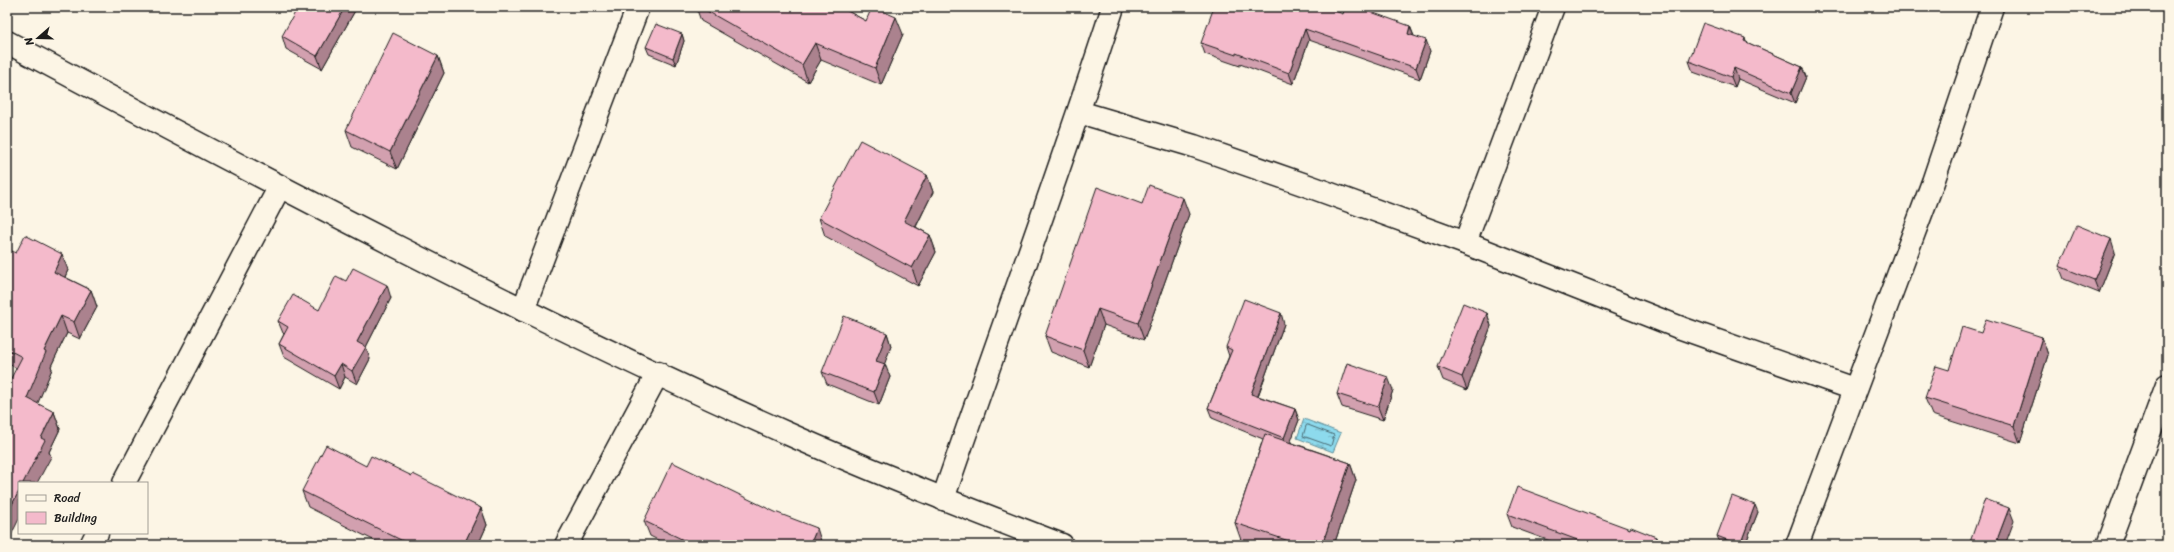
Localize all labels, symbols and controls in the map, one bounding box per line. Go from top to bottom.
north arrow [18,18,58,58]
text: N [19,34,40,49]
legend [18,482,148,534]
text: Road [54,487,81,509]
text: Building [54,507,97,529]

